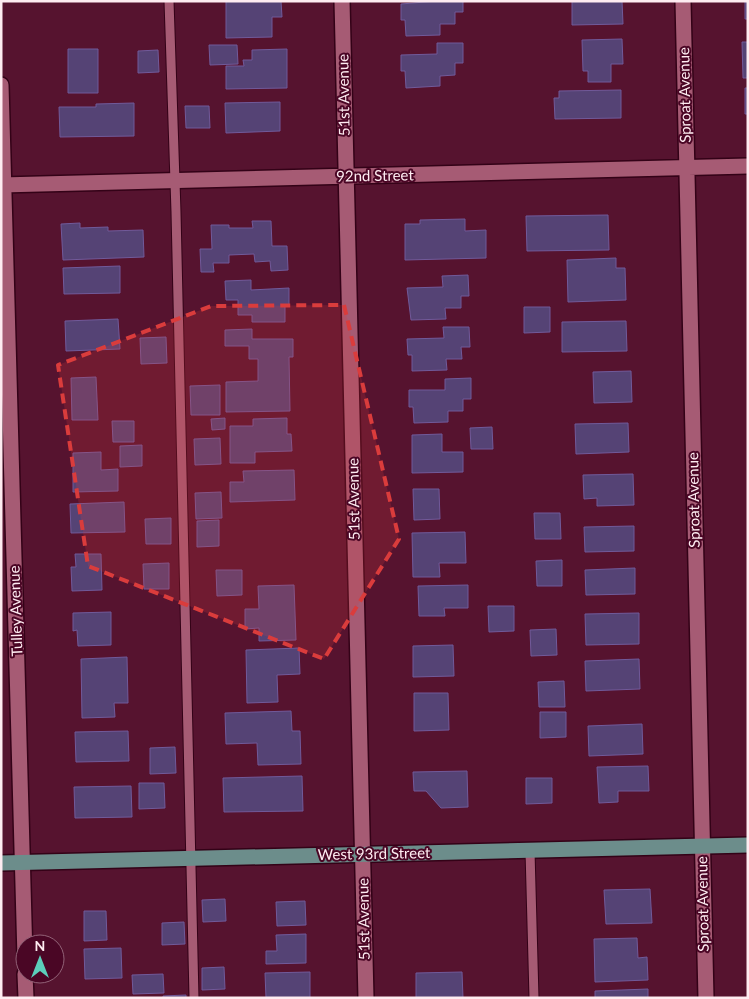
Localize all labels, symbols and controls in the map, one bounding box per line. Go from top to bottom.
street label: Sproat Avenue [674,47,694,143]
street label: 51st Avenue [333,54,353,136]
street label: 92nd Street [336,165,415,185]
street label: Sproat Avenue [683,452,703,548]
street label: 51st Avenue [343,458,363,540]
street label: Tulley Avenue [4,565,26,657]
street label: West 93rd Street [318,843,431,863]
street label: Sproat Avenue [692,856,712,952]
street label: 51st Avenue [353,878,373,960]
north arrow [15,934,65,984]
text: N [35,937,45,954]

